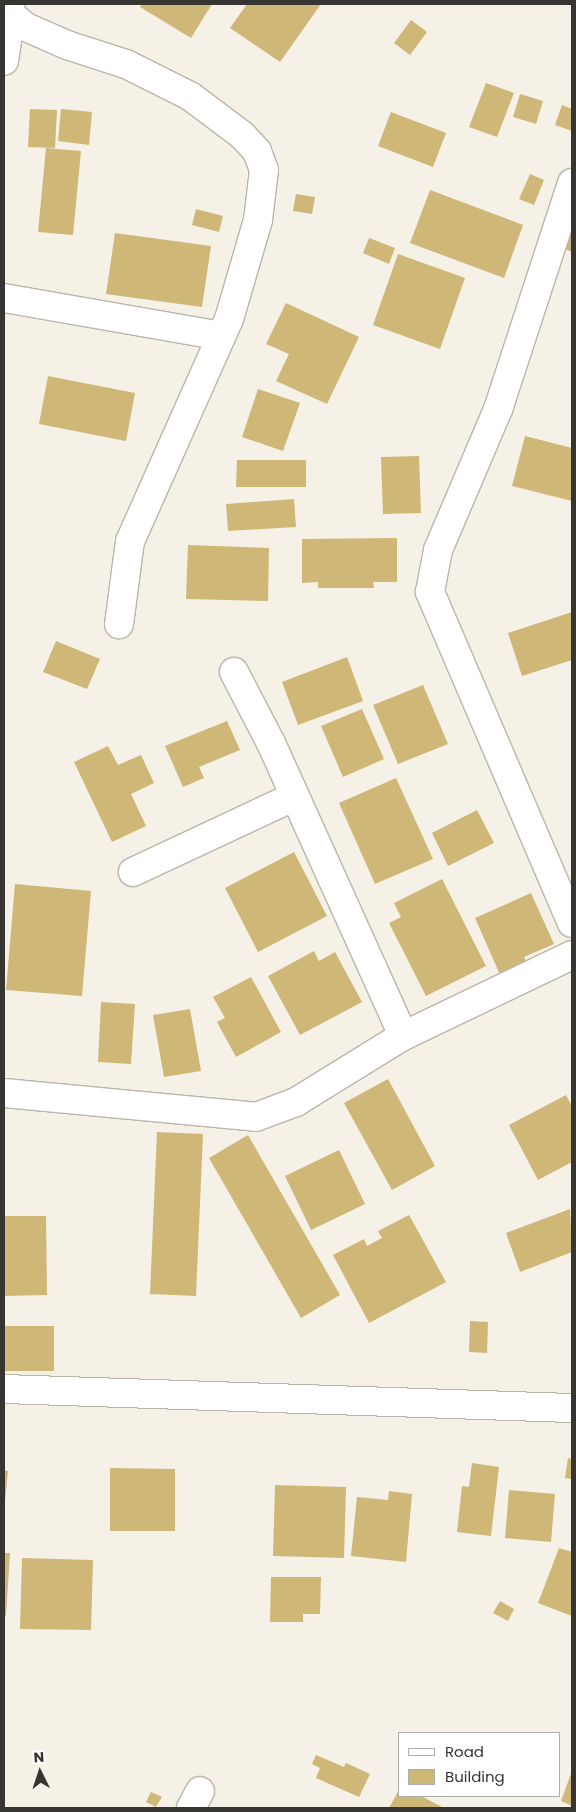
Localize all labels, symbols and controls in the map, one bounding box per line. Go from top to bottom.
legend [398,1732,561,1797]
text: Road [445,1741,484,1762]
north arrow [15,1747,65,1797]
text: N [33,1747,45,1767]
text: Building [445,1766,505,1787]

